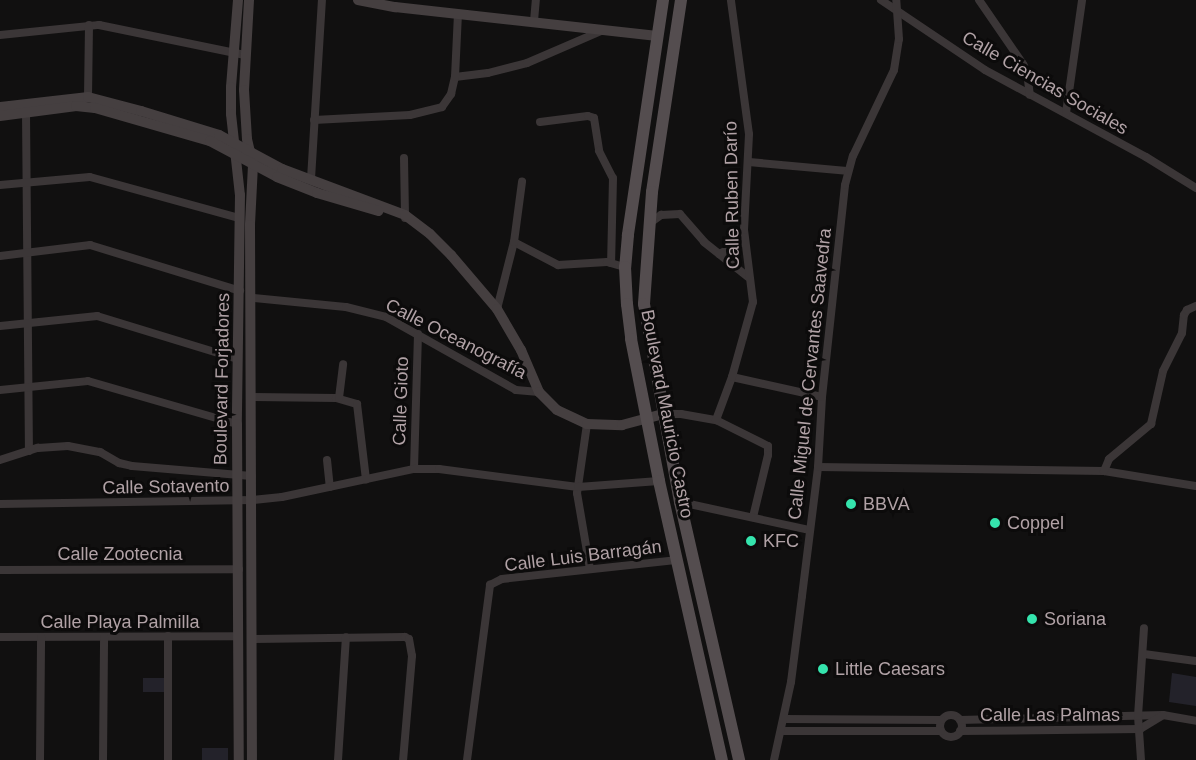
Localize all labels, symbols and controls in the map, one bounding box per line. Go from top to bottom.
street label: Calle Ciencias Sociales [958,27,1132,139]
street label: Calle Ruben Darío [720,121,744,269]
street label: Calle Miguel de Cervantes Saavedra [784,227,836,521]
street label: Boulevard Forjadores [210,293,234,465]
street label: Calle Oceanografía [382,294,530,384]
street label: Boulevard Mauricio Castro [636,308,698,520]
street label: Calle Gioto [389,356,413,446]
street label: Calle Sotavento [102,475,230,499]
place label: BBVA [863,493,910,515]
marker: BBVA [844,497,858,511]
place label: Coppel [1007,512,1064,534]
marker: Coppel [988,516,1002,530]
place label: KFC [763,530,799,552]
marker: KFC [744,534,758,548]
street label: Calle Luis Barragán [503,536,663,576]
street label: Calle Zootecnia [57,543,183,565]
place label: Soriana [1044,608,1106,630]
street label: Calle Playa Palmilla [40,611,200,633]
marker: Soriana [1025,612,1039,626]
place label: Little Caesars [835,658,945,680]
marker: Little Caesars [816,662,830,676]
street label: Calle Las Palmas [980,704,1120,726]

